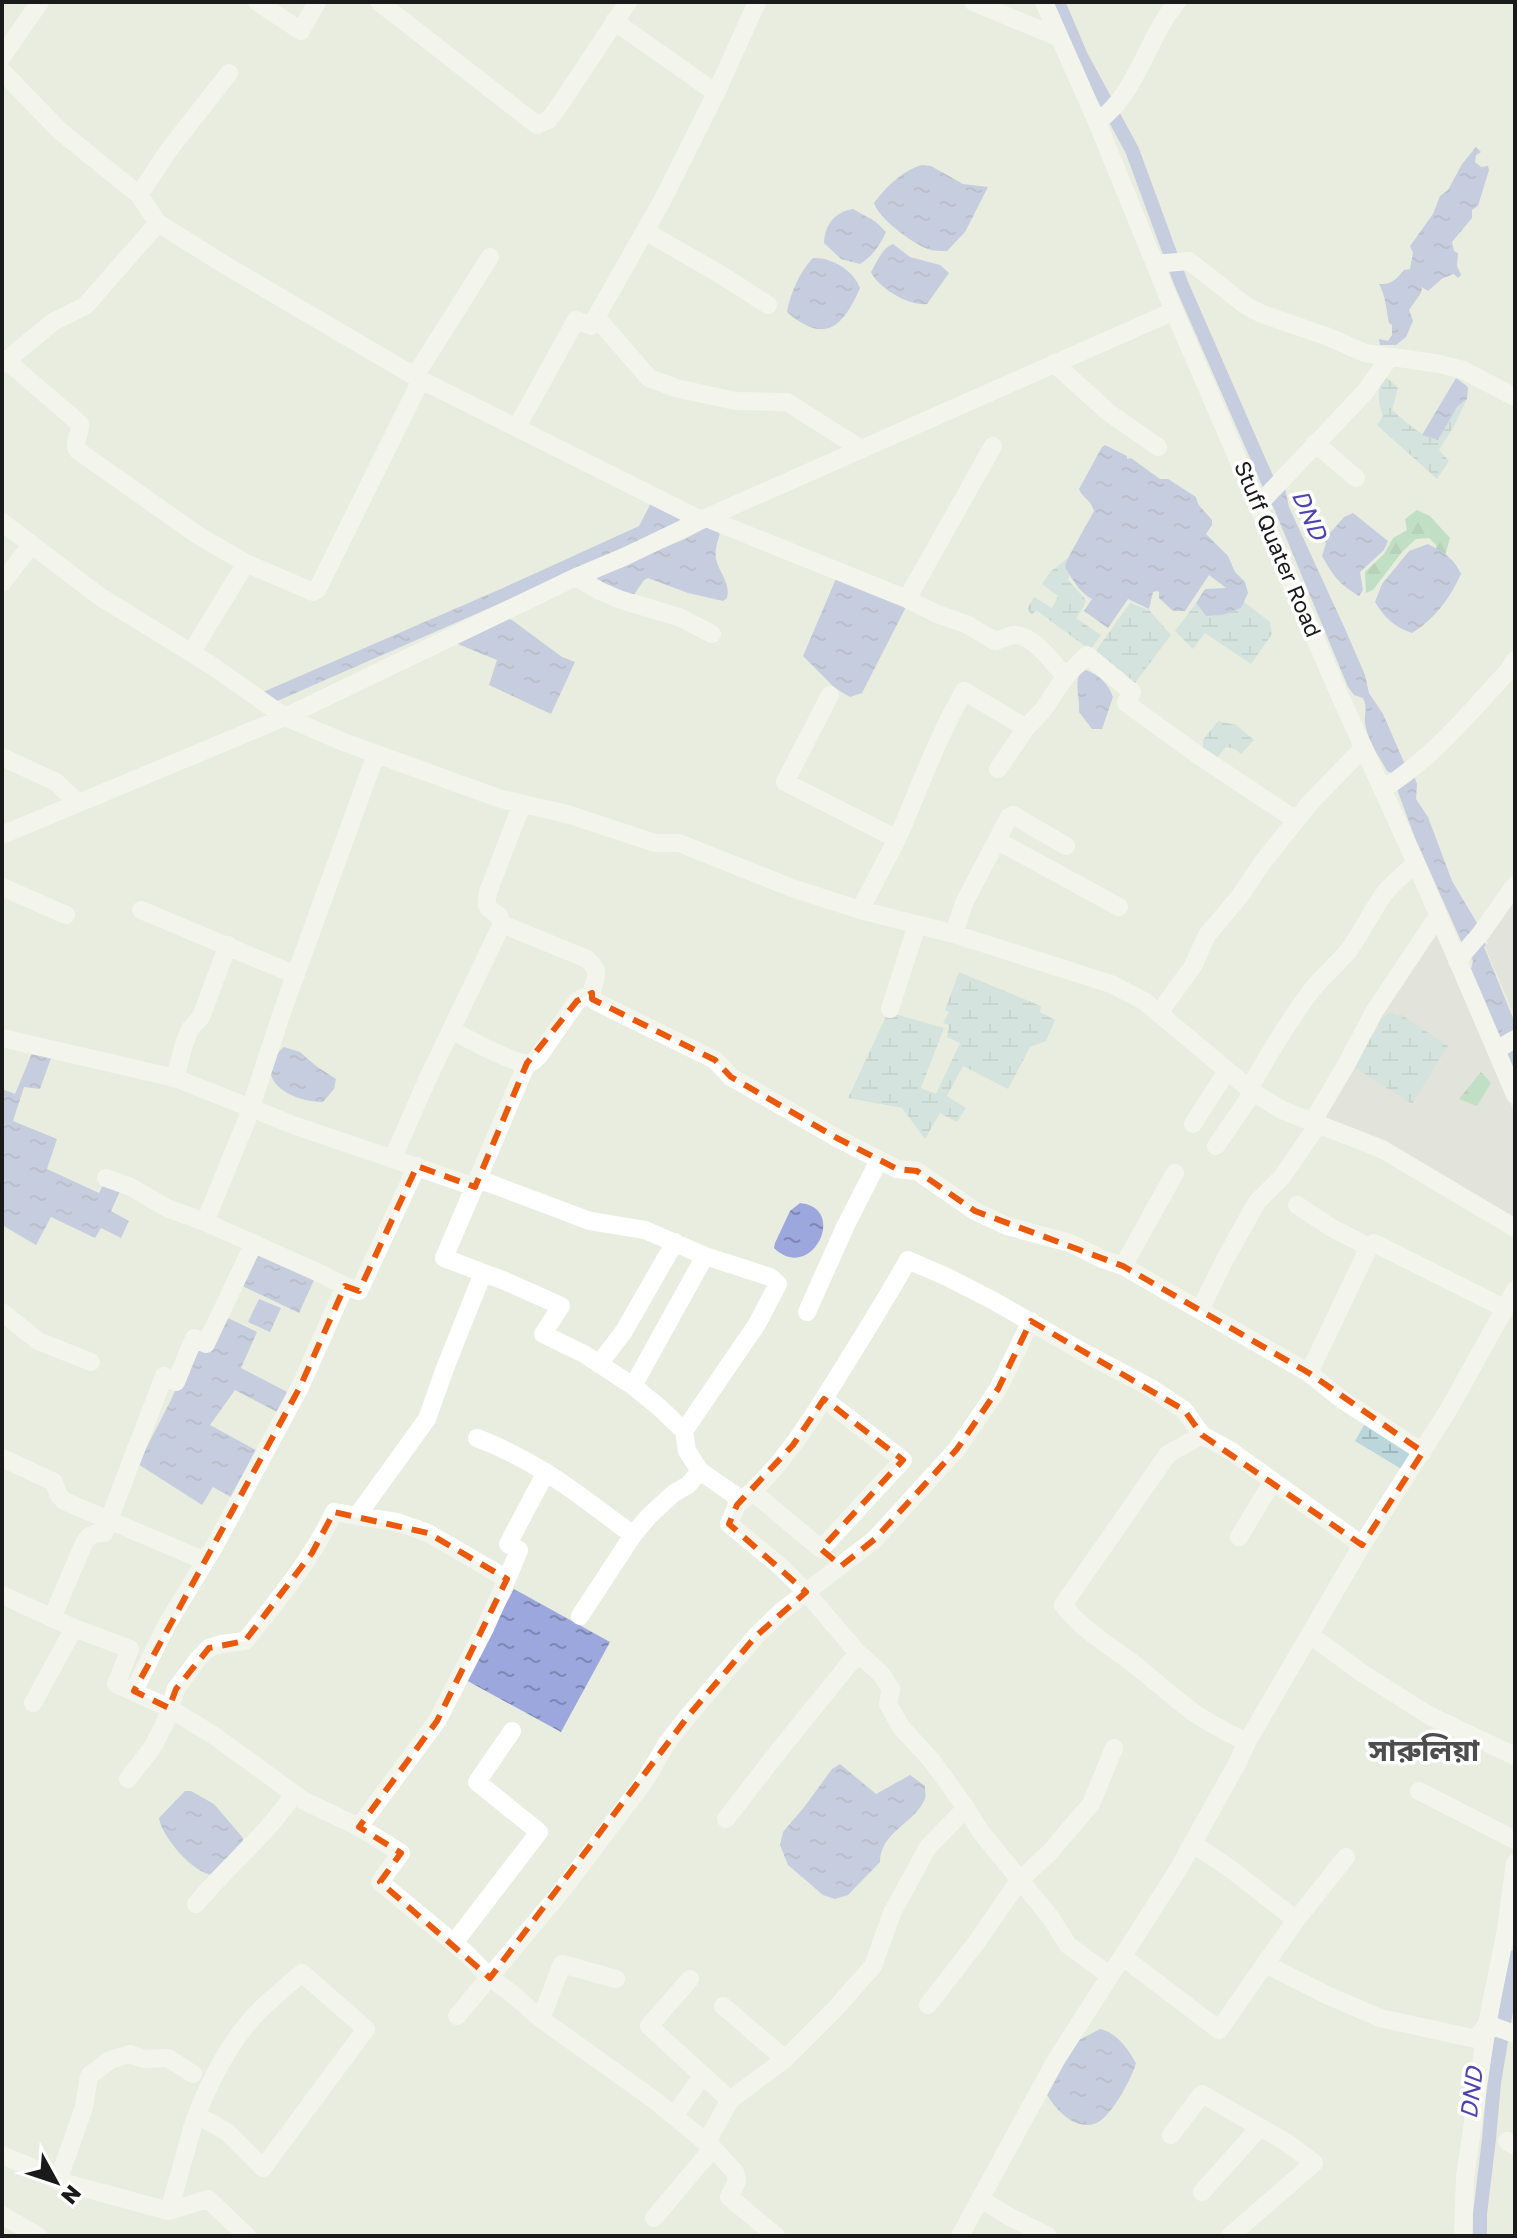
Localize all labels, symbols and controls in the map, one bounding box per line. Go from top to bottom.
street label: Stuff Quater Road [1229,457,1328,641]
water label: DND [1287,485,1335,546]
district label: সারুলিয়া [1368,1732,1480,1768]
water label: DND [1453,2063,1488,2120]
north arrow [16,2142,96,2222]
text: N [56,2180,87,2210]

